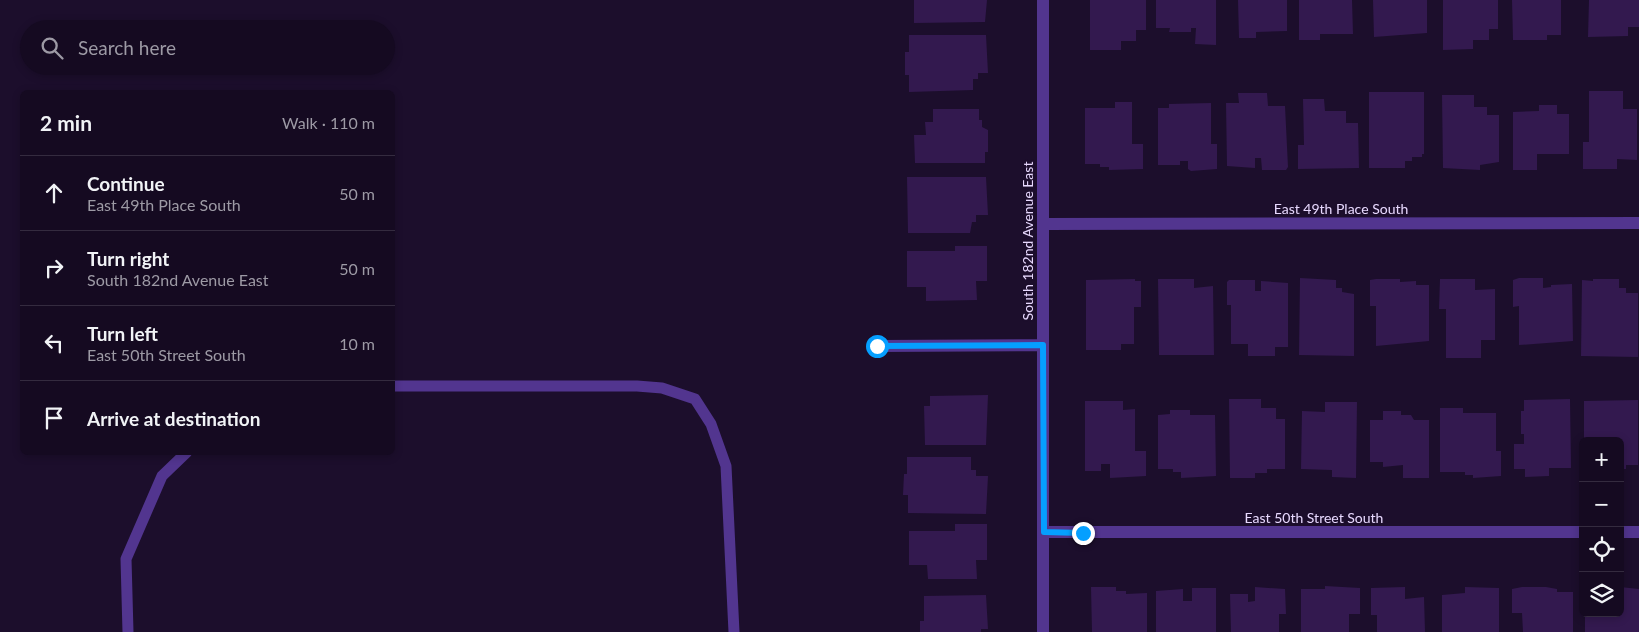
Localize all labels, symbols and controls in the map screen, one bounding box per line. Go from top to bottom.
search box [20,20,395,75]
icon: search [38,34,66,62]
text: Search here [78,36,176,59]
text: 2 min [40,110,92,135]
text: Walk · 110 m [282,113,375,132]
street label: South 182nd Avenue East [1019,162,1036,320]
text: Continue [87,172,165,195]
icon: ahead [40,179,68,207]
text: 50 m [339,184,375,203]
text: East 49th Place South [87,195,241,214]
street label: East 49th Place South [1274,200,1408,217]
text: Turn right [87,247,169,270]
icon: right [40,254,68,282]
text: 50 m [339,259,375,278]
text: South 182nd Avenue East [87,270,269,289]
text: Turn left [87,322,158,345]
icon: left [40,329,68,357]
text: 10 m [339,334,375,353]
route start [866,335,889,358]
text: East 50th Street South [87,345,246,364]
icon: arrive [40,404,68,432]
text: Arrive at destination [87,407,260,430]
map controls [1579,437,1624,617]
button: + [1579,437,1624,482]
button: − [1579,482,1624,527]
street label: East 50th Street South [1245,509,1383,526]
route end [1072,522,1095,545]
button: locate [1579,527,1624,572]
button: layers [1579,572,1624,617]

